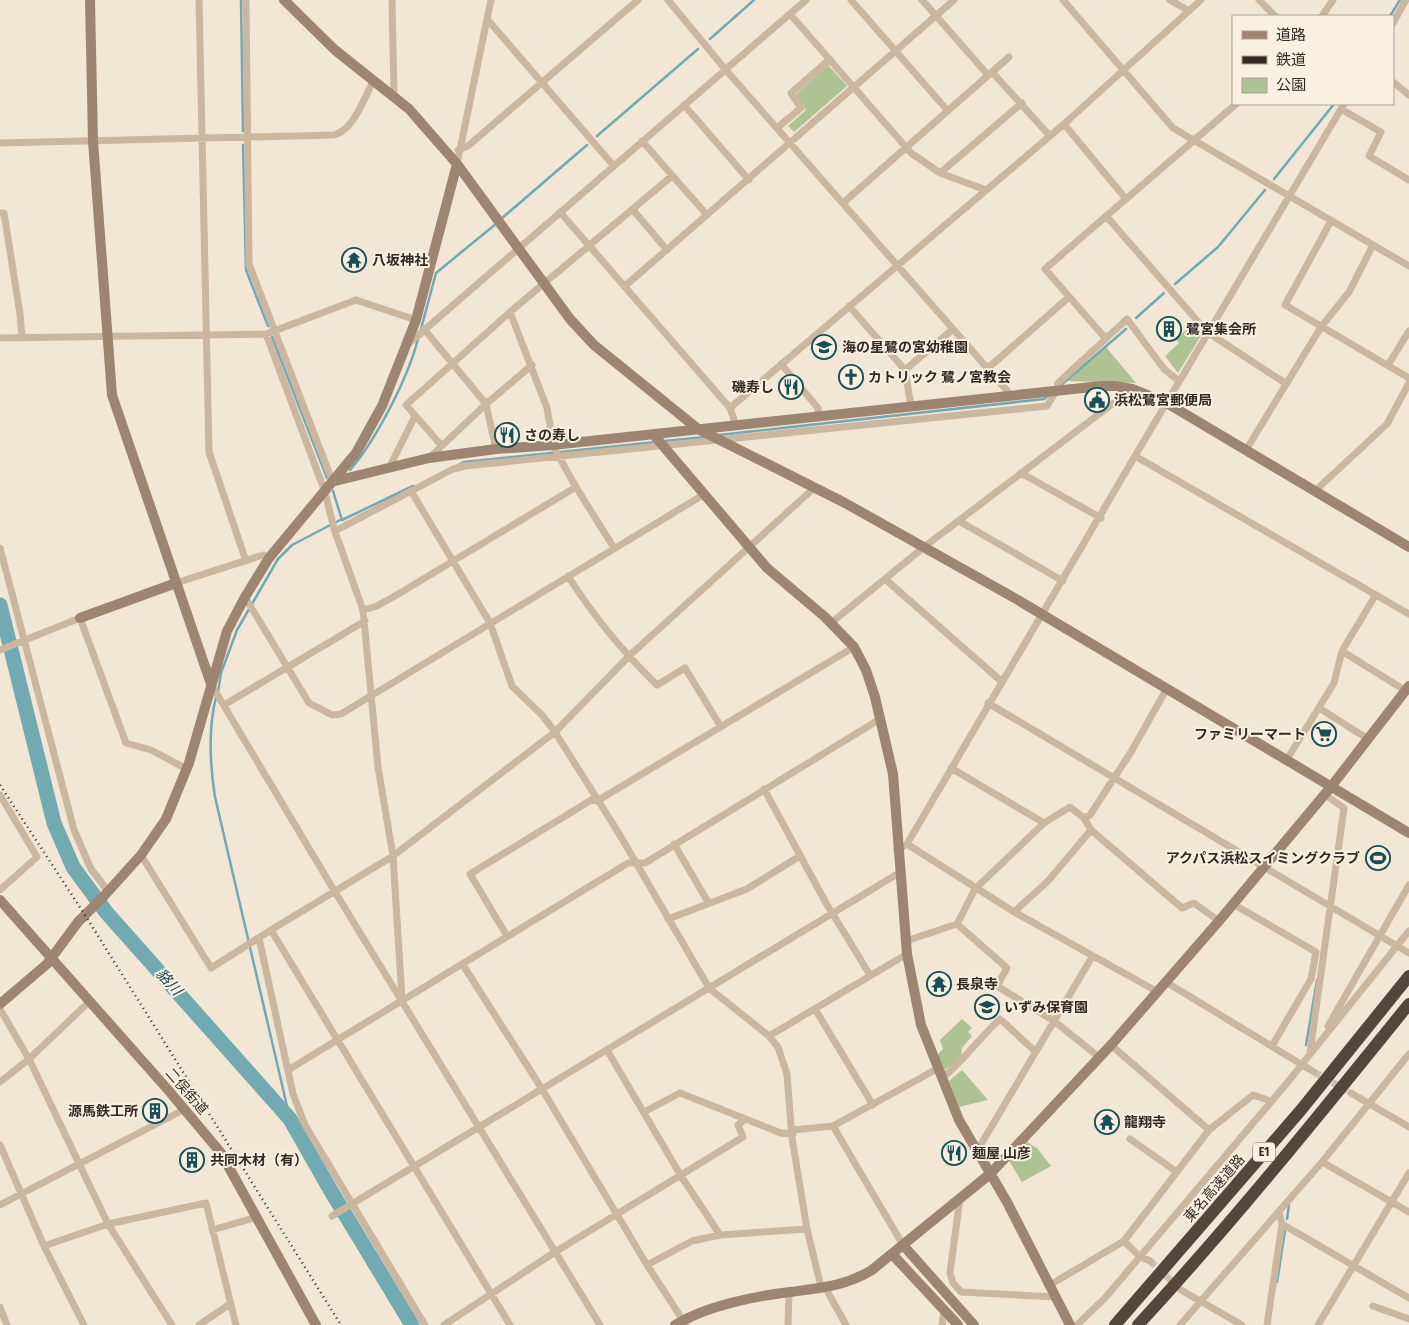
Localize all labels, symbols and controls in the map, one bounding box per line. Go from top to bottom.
legend [1232,15,1394,105]
text: 道路 [1276,26,1306,44]
text: 鉄道 [1276,51,1306,69]
text: 公園 [1276,76,1306,94]
temple icon: 八坂神社 [341,247,367,273]
place label: 八坂神社 [372,252,428,269]
building icon: 鷺宮集会所 [1156,316,1182,342]
place label: 鷺宮集会所 [1186,321,1256,338]
school or university icon: 海の星鷺の宮幼稚園 [811,334,837,360]
place label: 海の星鷺の宮幼稚園 [842,339,968,356]
church icon: カトリック 鷺ノ宮教会 [838,364,864,390]
place label: カトリック 鷺ノ宮教会 [868,369,1011,386]
restaurant icon: 磯寿し [778,374,804,400]
place label: 磯寿し [731,379,774,396]
public building icon: 浜松鷺宮郵便局 [1084,387,1110,413]
place label: 浜松鷺宮郵便局 [1114,392,1212,409]
restaurant icon: さの寿し [494,422,520,448]
place label: さの寿し [524,427,580,444]
supermarket icon: ファミリーマート [1311,721,1337,747]
place label: ファミリーマート [1194,726,1306,743]
sports icon: アクパス浜松スイミングクラブ [1365,845,1391,871]
place label: アクパス浜松スイミングクラブ [1166,850,1360,867]
water label: 貉川 [152,965,187,1001]
temple icon: 長泉寺 [926,971,952,997]
place label: 長泉寺 [956,976,998,993]
school or university icon: いずみ保育園 [974,994,1000,1020]
place label: いずみ保育園 [1004,999,1088,1016]
street label: 二俣街道 [162,1065,211,1118]
building icon: 源馬鉄工所 [142,1098,168,1124]
place label: 源馬鉄工所 [68,1103,138,1120]
temple icon: 龍翔寺 [1094,1109,1120,1135]
place label: 龍翔寺 [1124,1114,1166,1131]
restaurant icon: 麺屋 山彦 [941,1140,967,1166]
road number: E1 [1253,1142,1275,1162]
place label: 麺屋 山彦 [972,1145,1031,1162]
building icon: 共同木材（有） [179,1147,205,1173]
street label: 東名高速道路 [1180,1151,1248,1226]
place label: 共同木材（有） [210,1152,308,1169]

